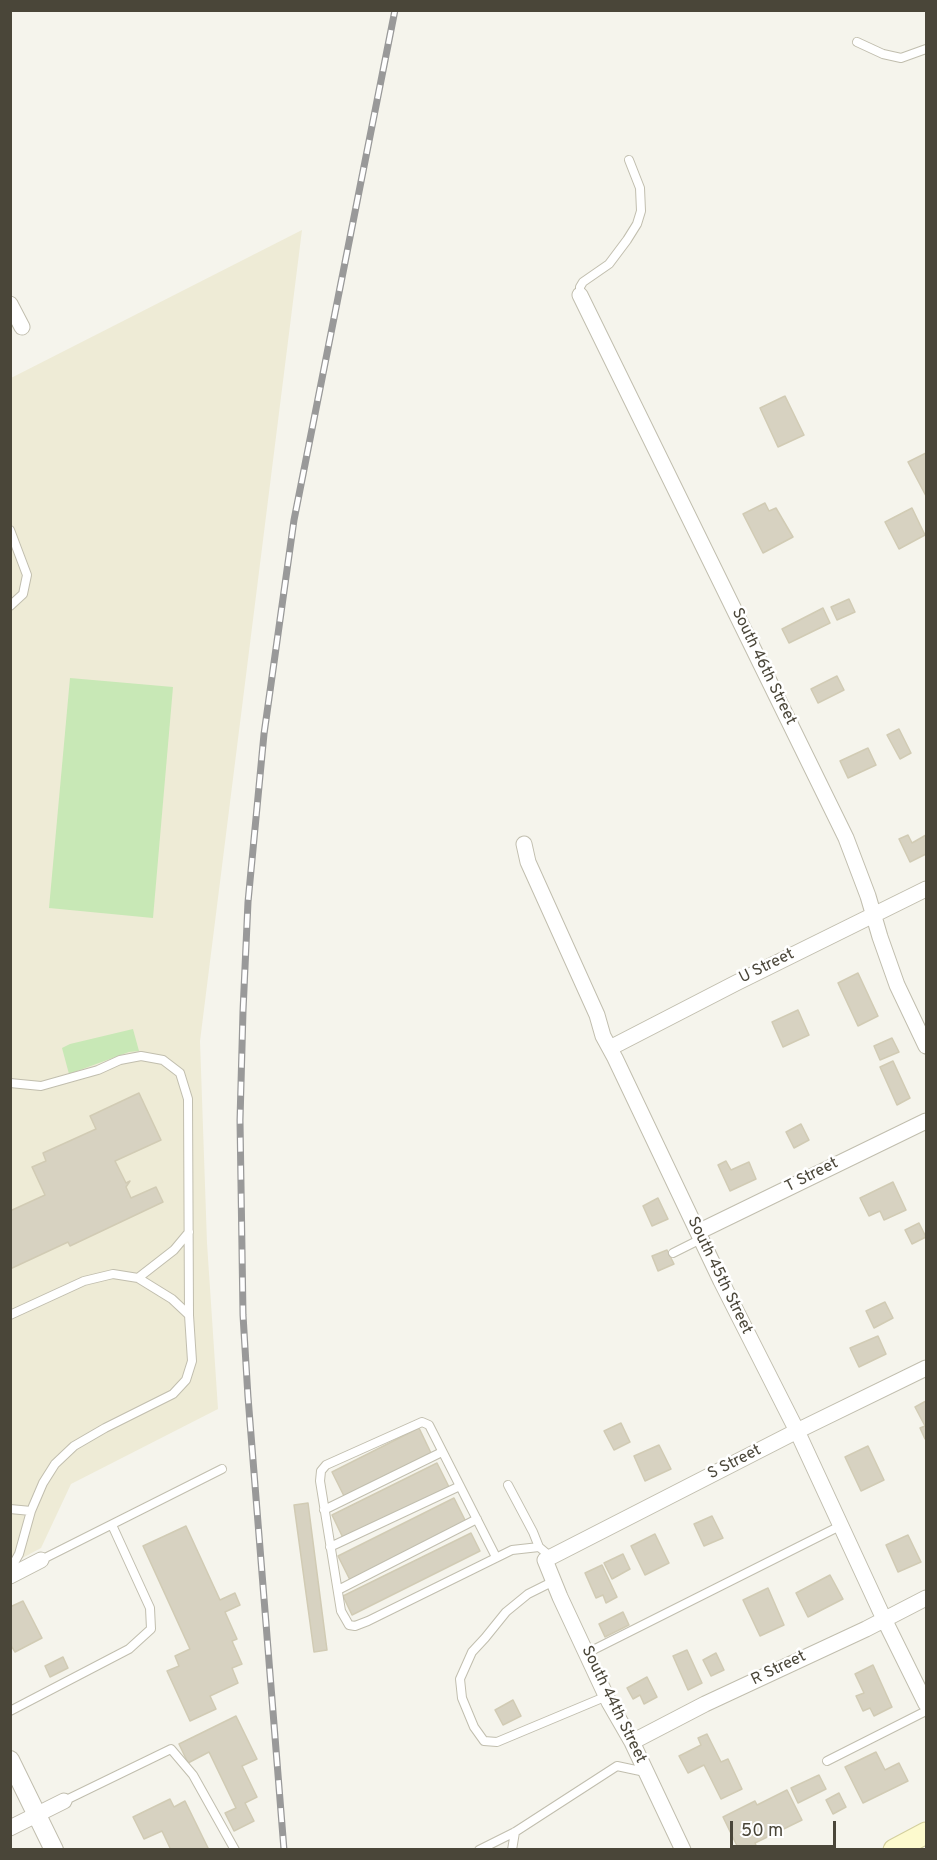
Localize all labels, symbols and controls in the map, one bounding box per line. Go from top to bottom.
street label: South 46th Street [726,605,800,729]
street label: U Street [736,945,798,989]
street label: T Street [782,1154,842,1198]
street label: South 45th Street [682,1214,756,1338]
street label: S Street [705,1441,765,1485]
street label: South 44th Street [576,1643,650,1767]
street label: R Street [749,1648,809,1690]
scale bar [733,1809,840,1847]
text: 50 m [741,1820,783,1843]

